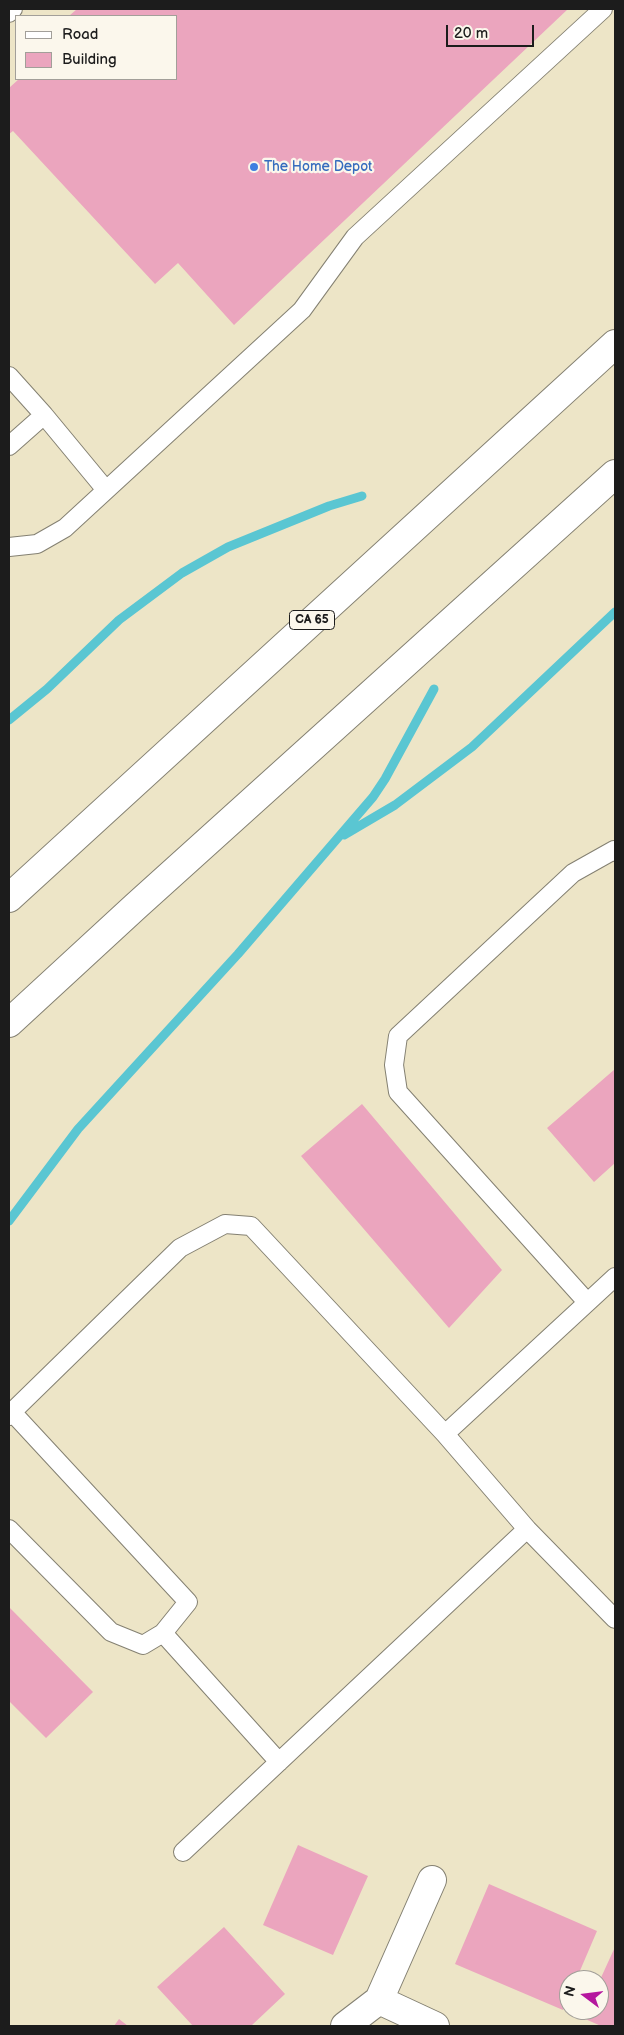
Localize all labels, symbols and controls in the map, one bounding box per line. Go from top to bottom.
legend [15,15,178,80]
scale bar [449,15,536,47]
text: 20 m [454,24,488,43]
text: Road [62,25,98,44]
text: Building [62,50,117,69]
place label: The Home Depot [264,159,372,175]
marker: The Home Depot [248,161,260,173]
road number: CA 65 [290,610,334,630]
north arrow [559,1970,609,2020]
text: N [560,1984,580,1999]

